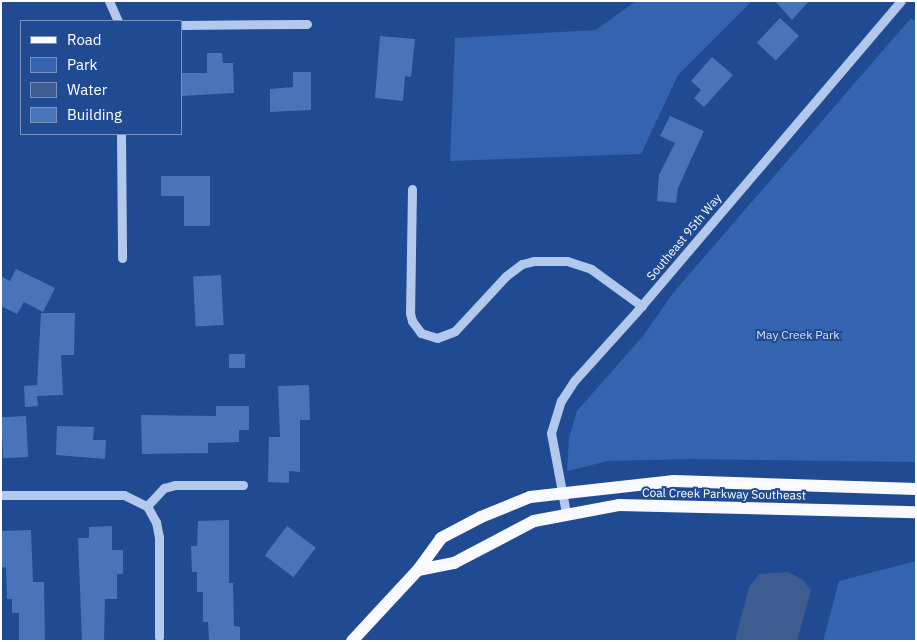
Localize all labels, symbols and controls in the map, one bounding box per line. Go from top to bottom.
legend [20,20,182,135]
text: Road [67,30,102,49]
text: Park [67,55,97,74]
text: Water [67,80,107,99]
text: Building [67,105,122,124]
street label: Southeast 95th Way [644,191,724,283]
park label: May Creek Park [756,328,840,342]
street label: Coal Creek Parkway Southeast [642,485,806,503]

